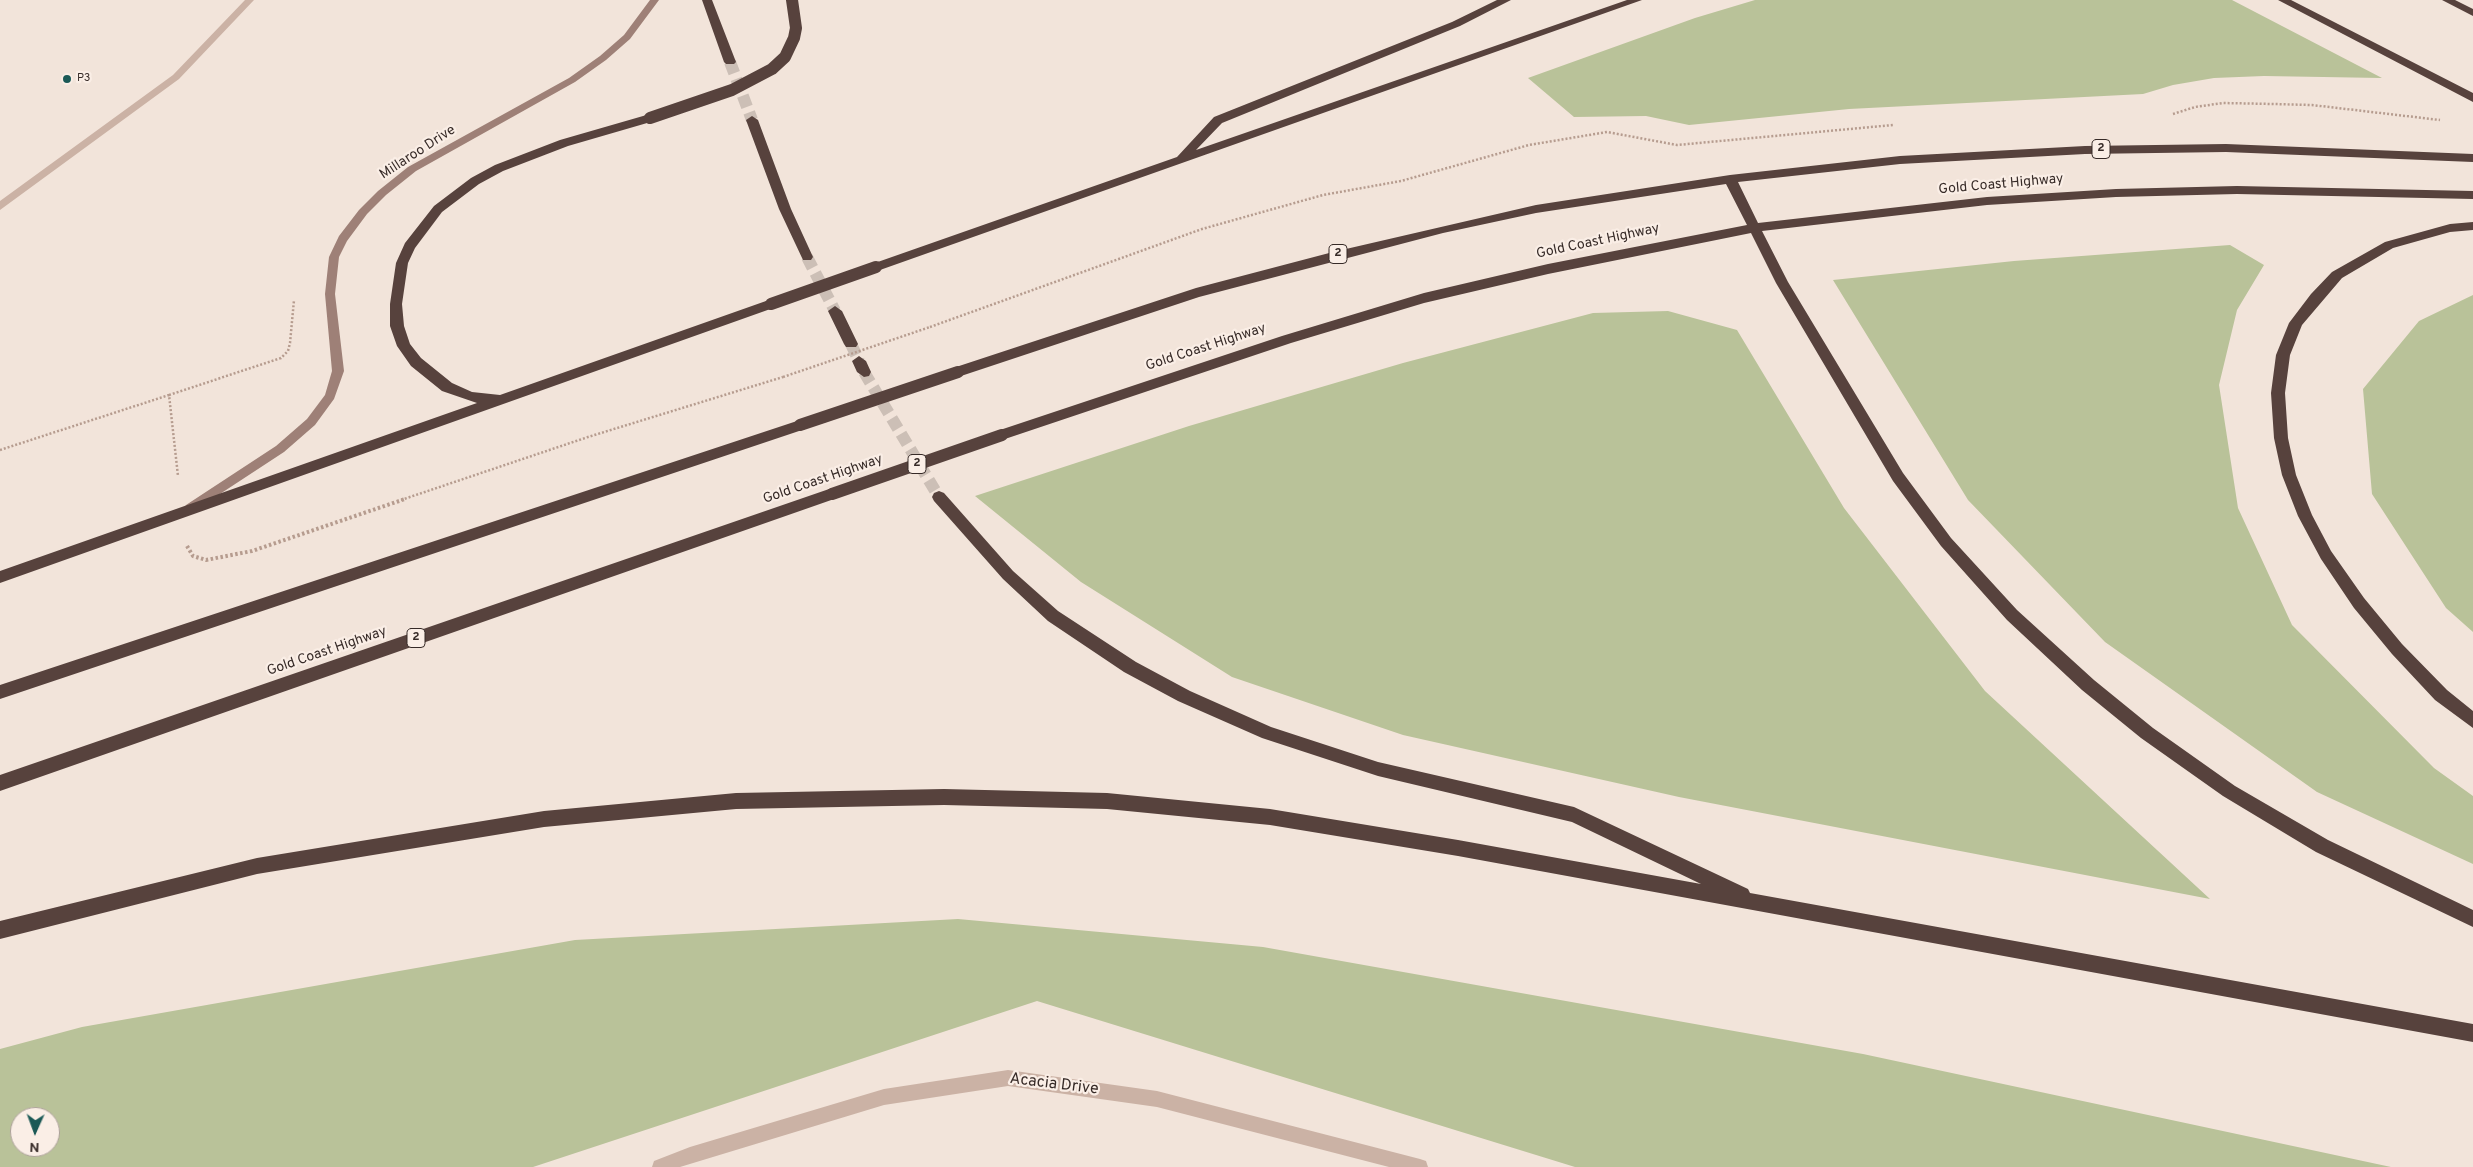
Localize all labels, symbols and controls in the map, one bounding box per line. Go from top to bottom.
place label: P3 [77,72,90,86]
marker: P3 [61,73,73,85]
street label: Millaroo Drive [377,122,459,184]
road number: 2 [2092,140,2110,158]
street label: Gold Coast Highway [1938,171,2064,199]
street label: Gold Coast Highway [1535,221,1661,263]
road number: 2 [1329,244,1347,264]
street label: Gold Coast Highway [1144,321,1268,375]
street label: Gold Coast Highway [761,452,885,508]
road number: 2 [908,454,926,474]
street label: Gold Coast Highway [265,624,389,680]
road number: 2 [407,628,425,648]
street label: Acacia Drive [1008,1070,1100,1100]
north arrow [10,1107,60,1157]
text: N [29,1138,40,1155]

